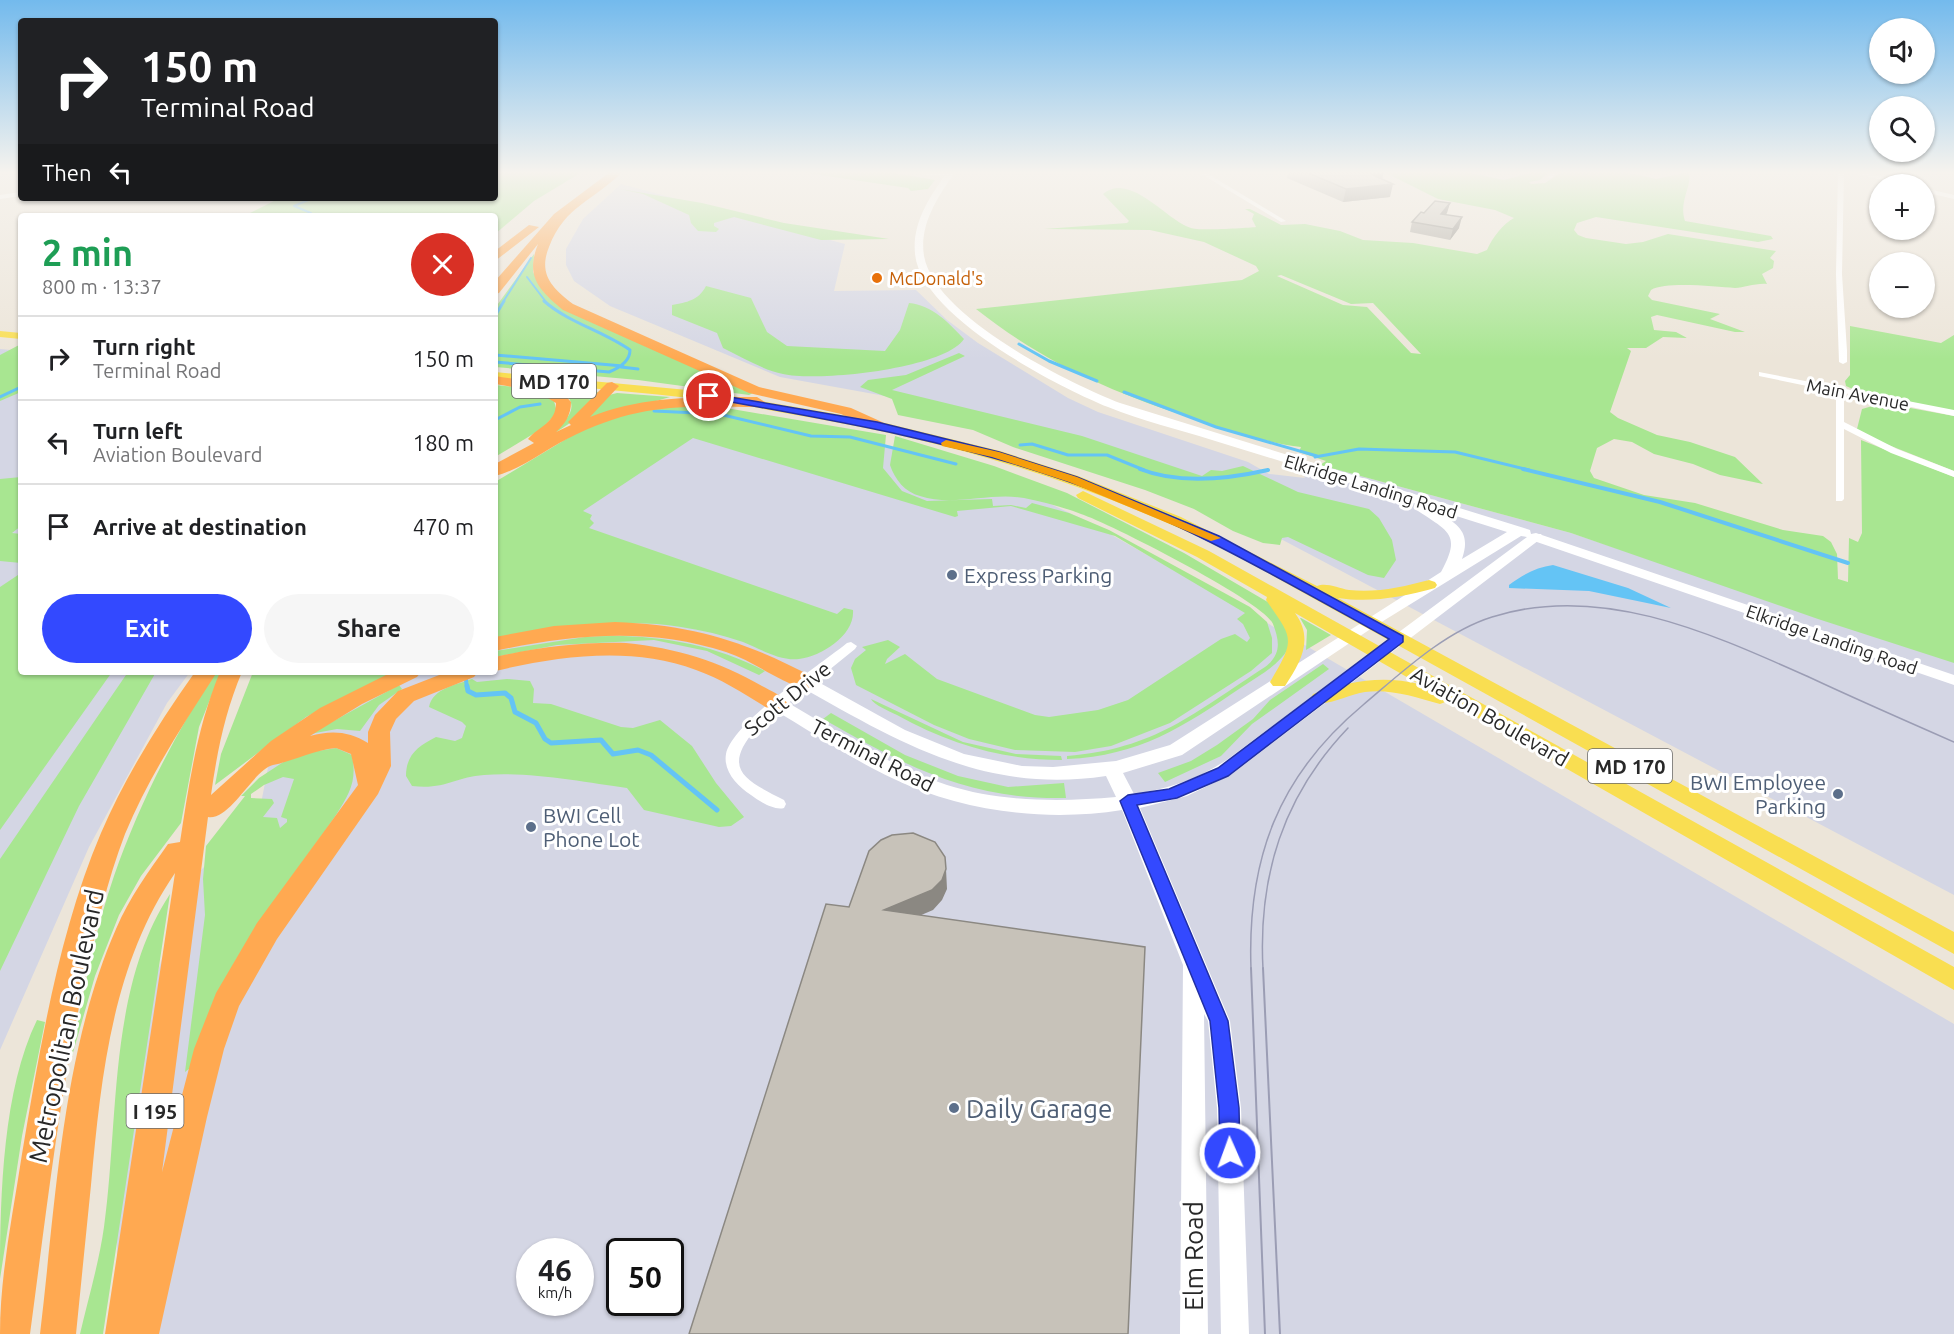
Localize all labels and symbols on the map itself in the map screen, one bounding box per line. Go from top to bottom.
place label: McDonald's [889,268,983,288]
marker: McDonald's [870,271,884,285]
road number: MD 170 [512,364,596,398]
pin [683,370,734,421]
street label: Main Avenue [1805,374,1911,414]
street label: Elkridge Landing Road [1282,450,1460,522]
place label: Express Parking [964,563,1112,587]
marker: Express Parking [945,568,959,582]
street label: Elkridge Landing Road [1744,600,1920,678]
street label: Scott Drive [739,656,835,740]
street label: Aviation Boulevard [1407,661,1573,771]
street label: Terminal Road [807,714,939,796]
road number: MD 170 [1588,749,1672,783]
place label: BWI Employee Parking [1690,770,1826,818]
marker: BWI Employee Parking [1831,787,1845,801]
place label: BWI Cell Phone Lot [543,803,639,851]
marker: BWI Cell Phone Lot [524,820,538,834]
street label: Metropolitan Boulevard [23,887,109,1165]
road number: I 195 [126,1094,184,1128]
place label: Daily Garage [966,1094,1112,1123]
marker: Daily Garage [947,1101,961,1115]
position arrow [1198,1121,1262,1185]
street label: Elm Road [1179,1201,1208,1311]
speed limit sign: 50 [606,1238,684,1316]

